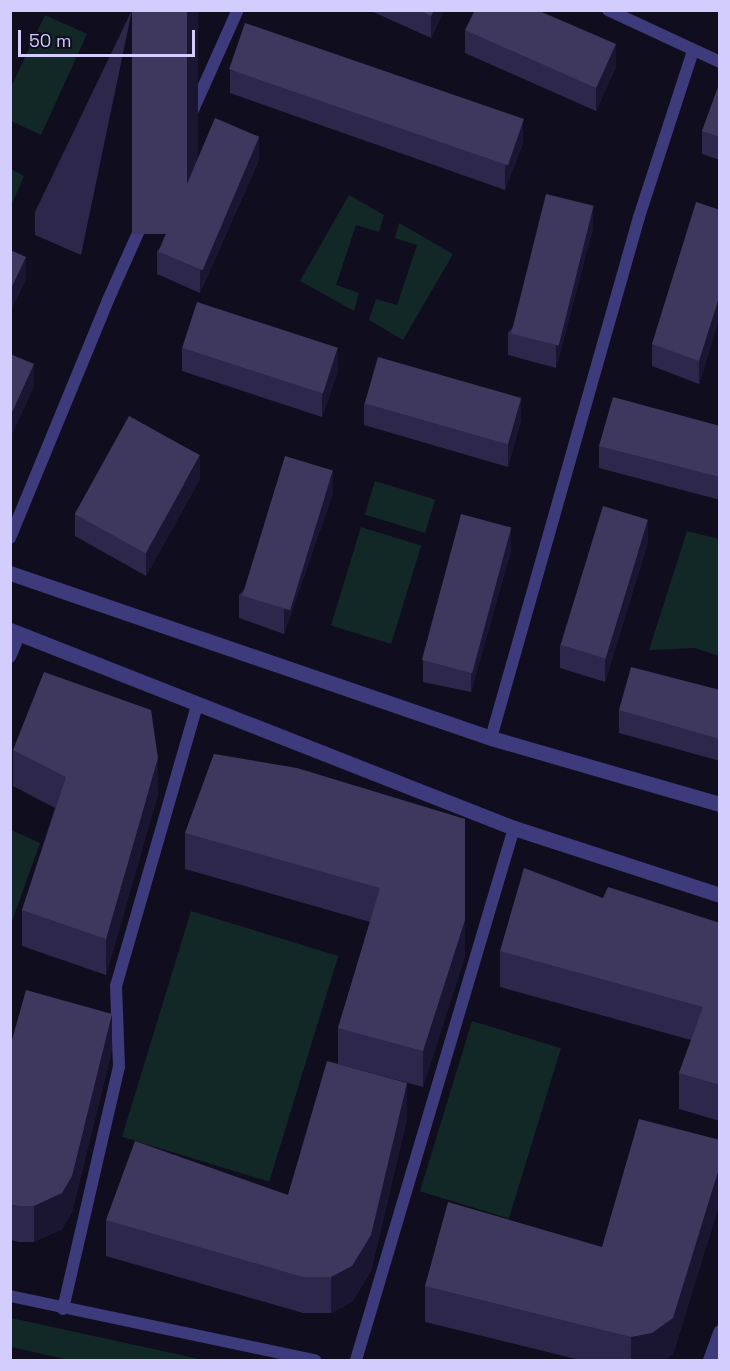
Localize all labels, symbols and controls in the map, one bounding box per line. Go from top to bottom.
scale bar [21,18,198,56]
text: 50 m [29,29,71,52]

